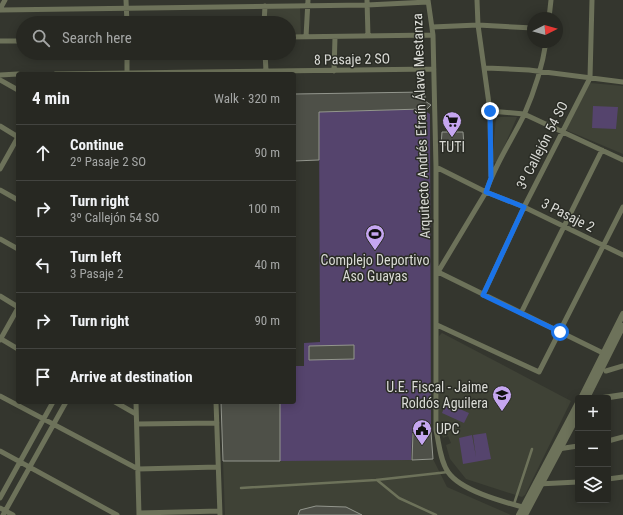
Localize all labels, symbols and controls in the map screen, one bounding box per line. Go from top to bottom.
north arrow [527,12,563,48]
street label: Arquitecto Andrés Efraín Álava Mestanza [408,13,433,239]
search box [16,16,296,60]
icon: search [30,27,52,49]
text: Search here [62,29,132,47]
street label: 8 Pasaje 2 SO [314,50,390,68]
text: 4 min [32,88,70,108]
text: Walk · 320 m [214,91,280,106]
street label: 3º Callejón 54 SO [513,98,571,192]
route end [481,102,499,120]
supermarket icon: TUTI [441,110,463,138]
text: Continue [70,136,124,154]
place label: TUTI [439,139,465,155]
icon: ahead [32,142,54,164]
text: 90 m [254,145,280,160]
text: 2º Pasaje 2 SO [70,154,146,169]
text: Turn right [70,192,129,210]
street label: 3 Pasaje 2 [539,195,597,235]
icon: right [32,198,54,220]
text: 100 m [248,201,280,216]
text: 3º Callejón 54 SO [70,210,159,225]
sports icon: Complejo Deportivo Aso Guayas [364,223,386,251]
text: Turn left [70,248,121,266]
place label: Complejo Deportivo Aso Guayas [321,252,429,284]
icon: left [32,254,54,276]
text: 40 m [254,257,280,272]
text: 3 Pasaje 2 [70,266,123,281]
icon: right [32,310,54,332]
text: Turn right [70,312,129,330]
text: 90 m [254,313,280,328]
route start [551,323,569,341]
icon: arrive [32,366,54,388]
text: Arrive at destination [70,368,193,386]
place label: U.E. Fiscal - Jaime Roldós Aguilera [386,379,488,411]
school or university icon: U.E. Fiscal - Jaime Roldós Aguilera [491,384,513,412]
map controls [575,395,611,503]
button: + [575,395,611,431]
public building icon: UPC [411,418,433,446]
place label: UPC [436,421,460,437]
button: − [575,431,611,467]
button: layers [575,467,611,503]

